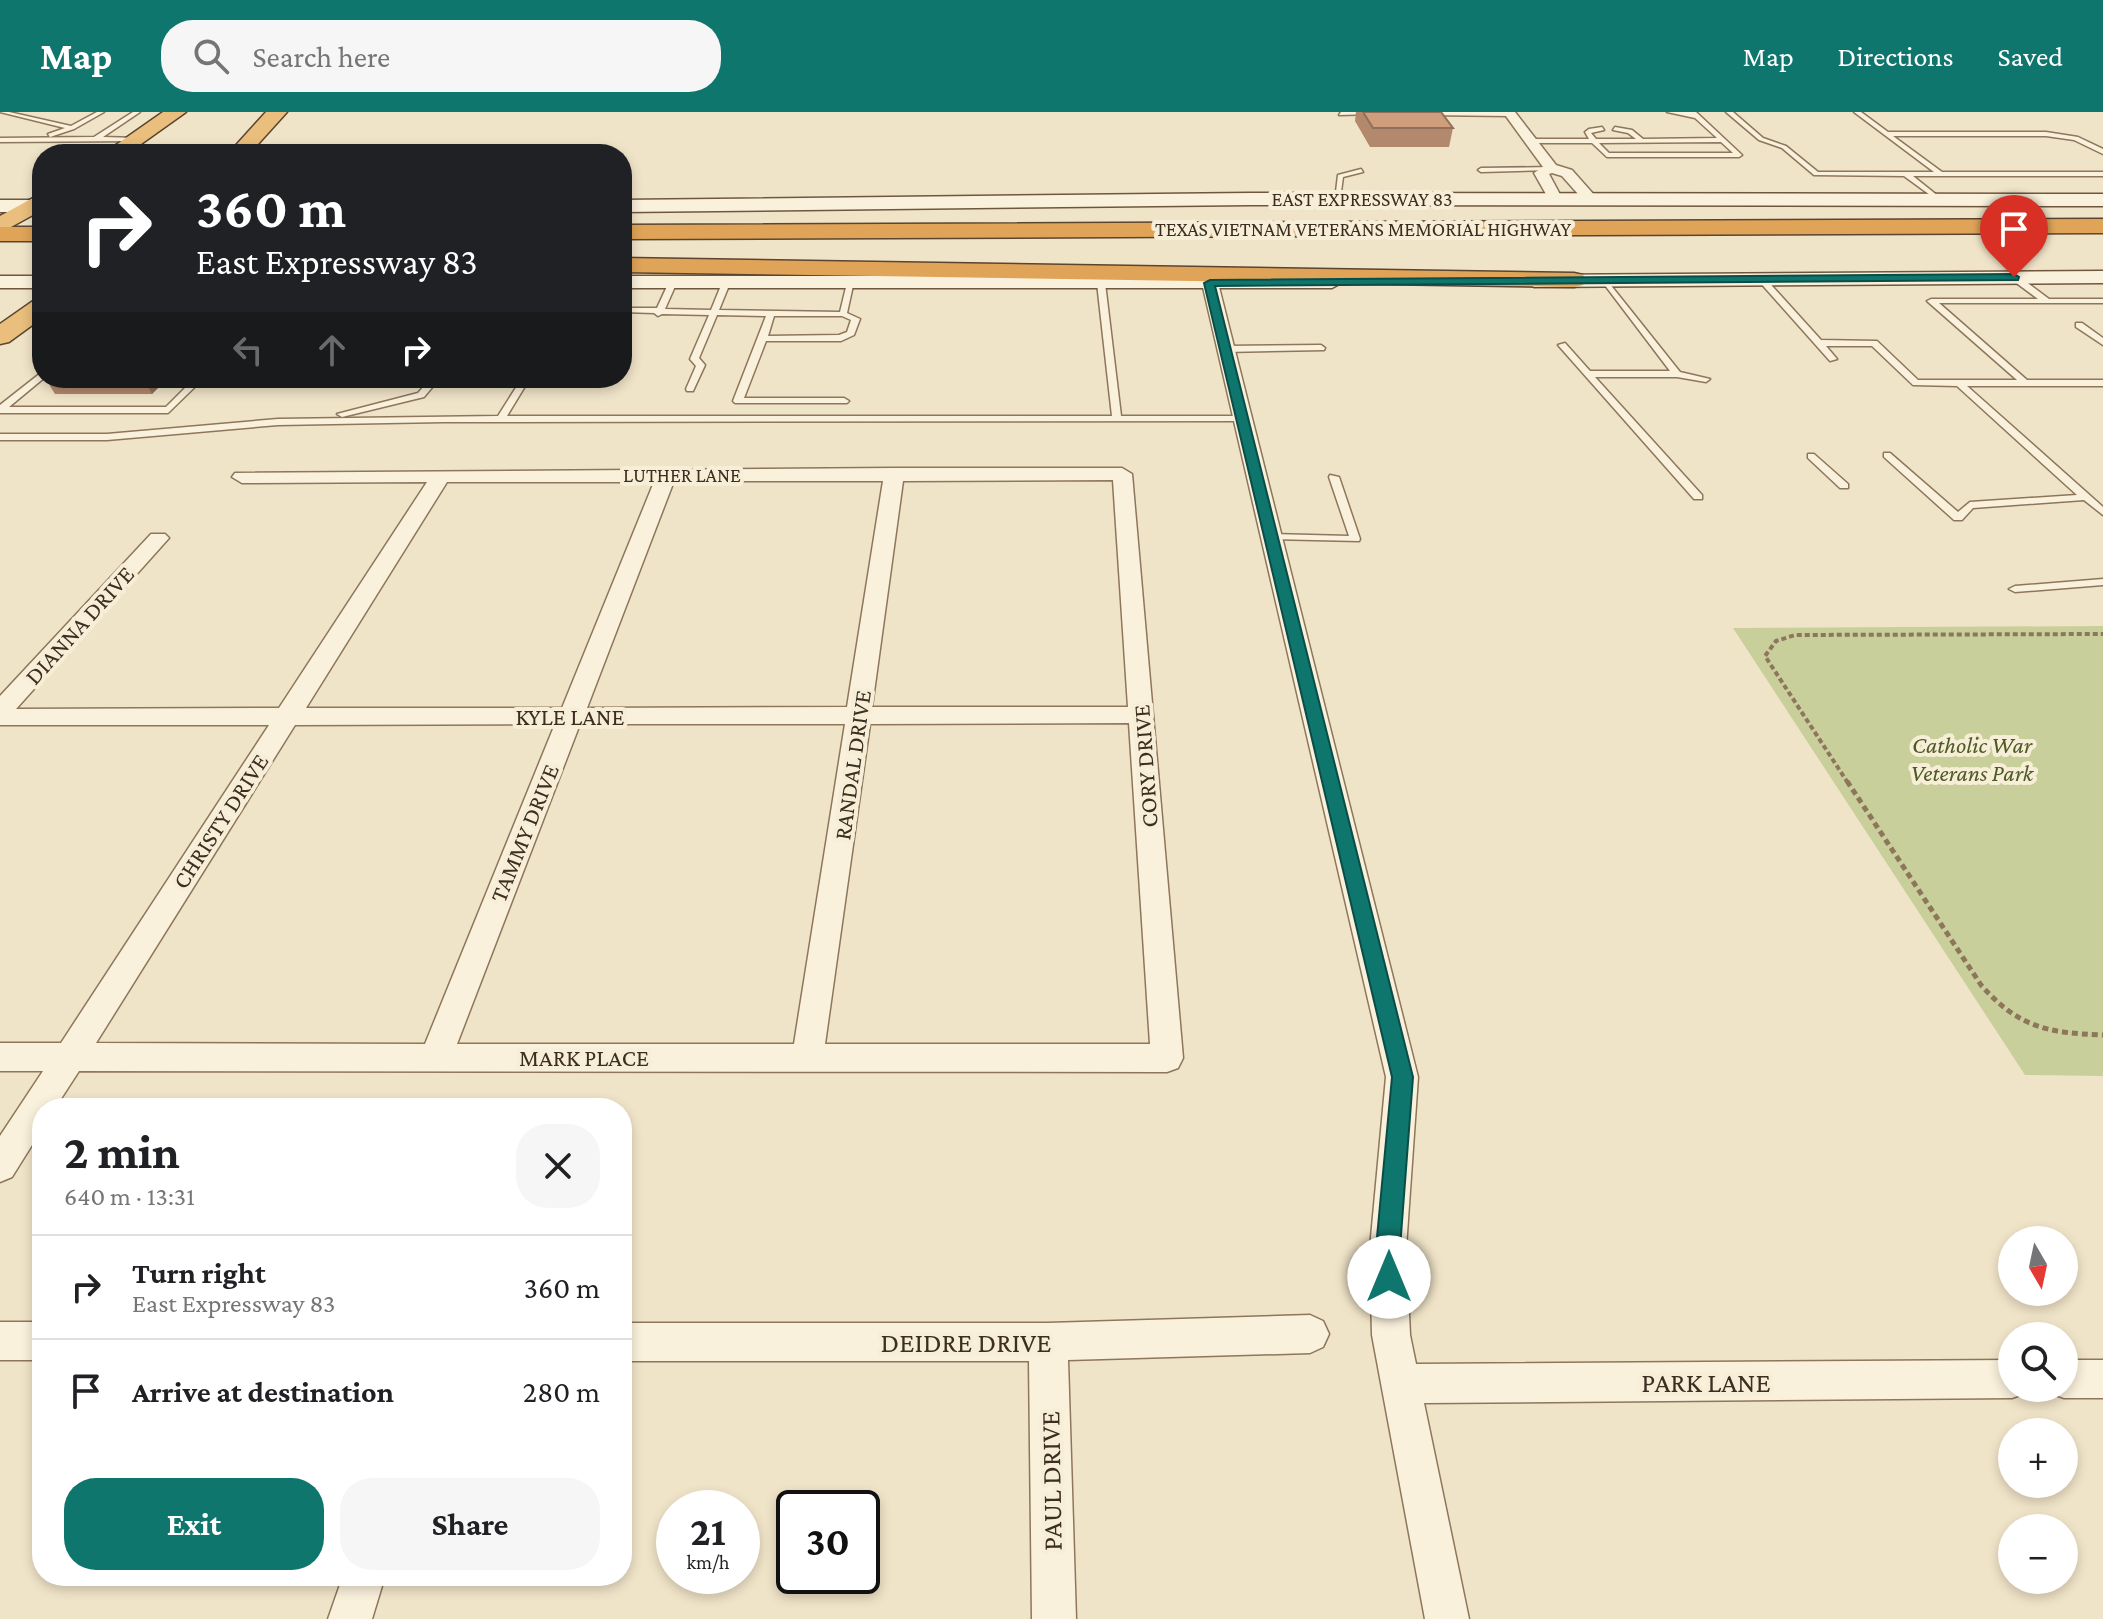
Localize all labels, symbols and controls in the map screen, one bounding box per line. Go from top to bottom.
search box [161,20,721,92]
icon: search [189,34,233,78]
text: Map [40,35,113,77]
text: Search here [253,40,390,73]
text: Map [1743,41,1794,72]
text: Directions [1838,41,1953,72]
text: Saved [1997,41,2063,72]
icon: right [64,176,168,280]
text: 360 m [196,177,346,239]
street label: EAST EXPRESSWAY 83 [1272,188,1452,210]
pin [1980,195,2048,277]
icon: arrive [1992,207,2036,251]
street label: TEXAS VIETNAM VETERANS MEMORIAL HIGHWAY [1155,218,1572,240]
text: East Expressway 83 [196,242,477,282]
icon: left [226,328,270,372]
icon: ahead [310,328,354,372]
icon: right [394,328,438,372]
street label: LUTHER LANE [623,464,741,486]
street label: DIANNA DRIVE [19,560,139,690]
street label: RANDAL DRIVE [828,688,876,842]
street label: KYLE LANE [515,703,625,730]
street label: CORY DRIVE [1127,704,1163,828]
park label: Catholic War Veterans Park [1911,731,2035,786]
street label: CHRISTY DRIVE [166,749,274,893]
street label: TAMMY DRIVE [484,760,564,906]
street label: MARK PLACE [519,1044,649,1071]
button: close [516,1124,600,1208]
text: 2 min [64,1125,180,1178]
text: 640 m · 13:31 [64,1182,195,1211]
north arrow [1998,1226,2078,1306]
map controls [1998,1226,2078,1594]
position arrow [1347,1235,1431,1319]
text: Turn right [132,1256,266,1289]
icon: right [64,1265,108,1309]
text: 360 m [524,1271,600,1304]
text: East Expressway 83 [132,1289,335,1318]
button: search [1998,1322,2078,1402]
street label: DEIDRE DRIVE [881,1327,1051,1358]
street label: PARK LANE [1641,1367,1771,1398]
icon: arrive [64,1369,108,1413]
text: Arrive at destination [132,1375,394,1408]
text: 280 m [523,1375,600,1408]
street label: PAUL DRIVE [1034,1411,1068,1551]
button: + [1998,1418,2078,1498]
button: Exit [64,1478,324,1570]
button: Share [340,1478,600,1570]
speed limit sign: 30 [776,1490,880,1594]
text: 21 [690,1509,726,1554]
button: − [1998,1514,2078,1594]
text: km/h [686,1551,730,1573]

